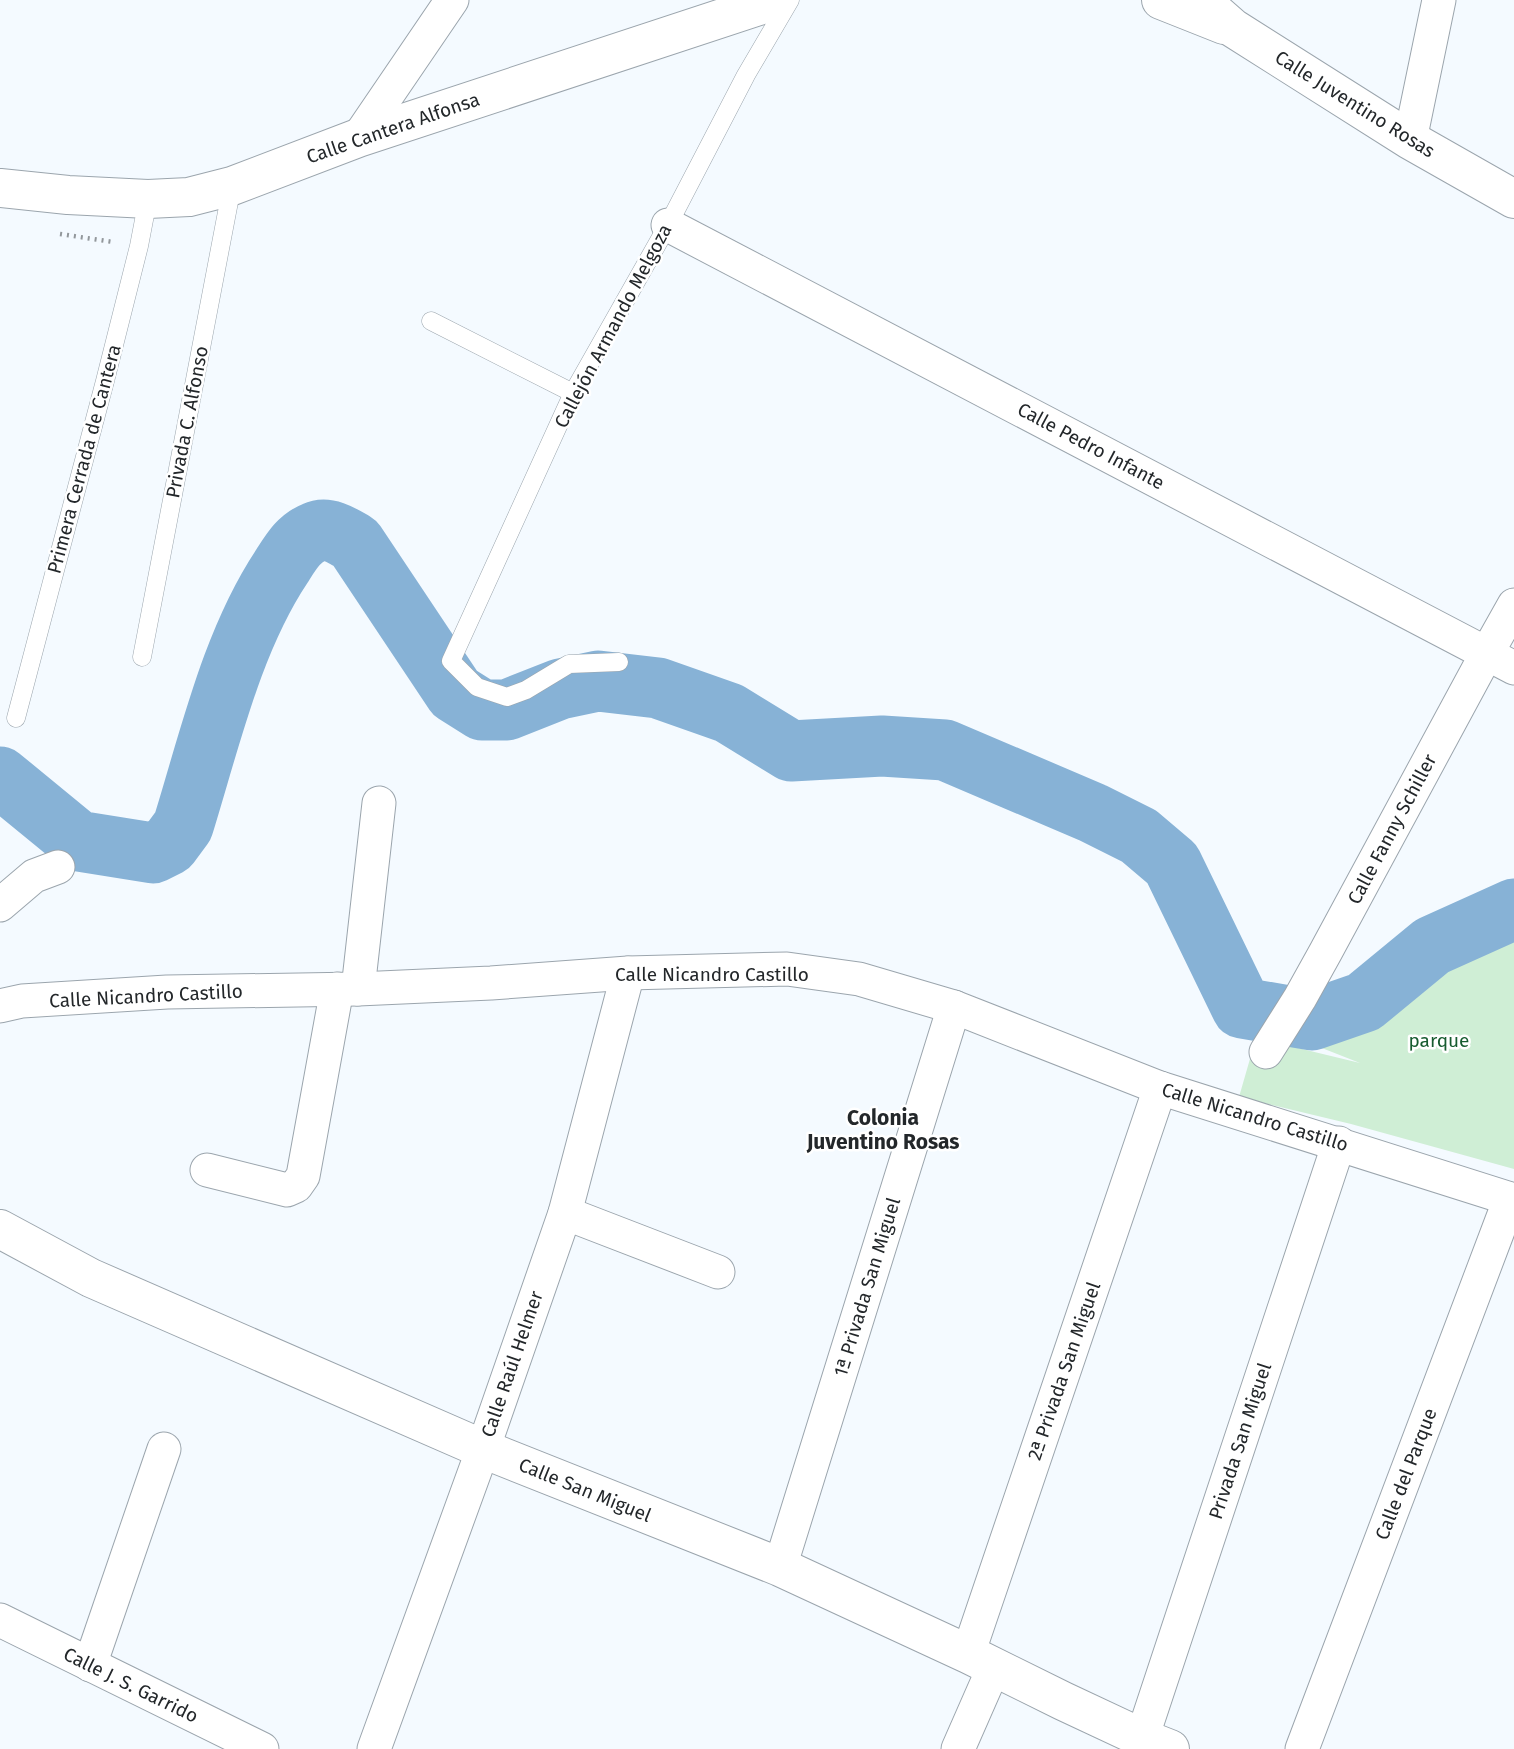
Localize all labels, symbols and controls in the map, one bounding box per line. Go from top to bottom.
street label: Calle Juventino Rosas [1271,45,1439,163]
street label: Calle Cantera Alfonsa [303,88,483,168]
street label: Callejón Armando Melgoza [549,220,677,432]
street label: Primera Cerrada de Cantera [42,342,126,576]
street label: Privada C. Alfonso [161,344,213,500]
street label: Calle Pedro Infante [1014,398,1168,494]
street label: Calle Fanny Schiller [1343,749,1442,908]
street label: Calle Nicandro Castillo [615,963,809,986]
street label: Calle Nicandro Castillo [49,979,243,1013]
park label: parque [1409,1029,1469,1052]
street label: Calle Nicandro Castillo [1159,1078,1351,1156]
district label: Colonia Juventino Rosas [806,1105,959,1155]
street label: 1ª Privada San Miguel [829,1194,905,1379]
street label: 2ª Privada San Miguel [1023,1278,1105,1463]
street label: Calle Raúl Helmer [476,1287,548,1440]
street label: Privada San Miguel [1204,1359,1276,1522]
street label: Calle del Parque [1370,1405,1442,1543]
street label: Calle San Miguel [515,1453,655,1527]
street label: Calle J. S. Garrido [60,1642,202,1728]

